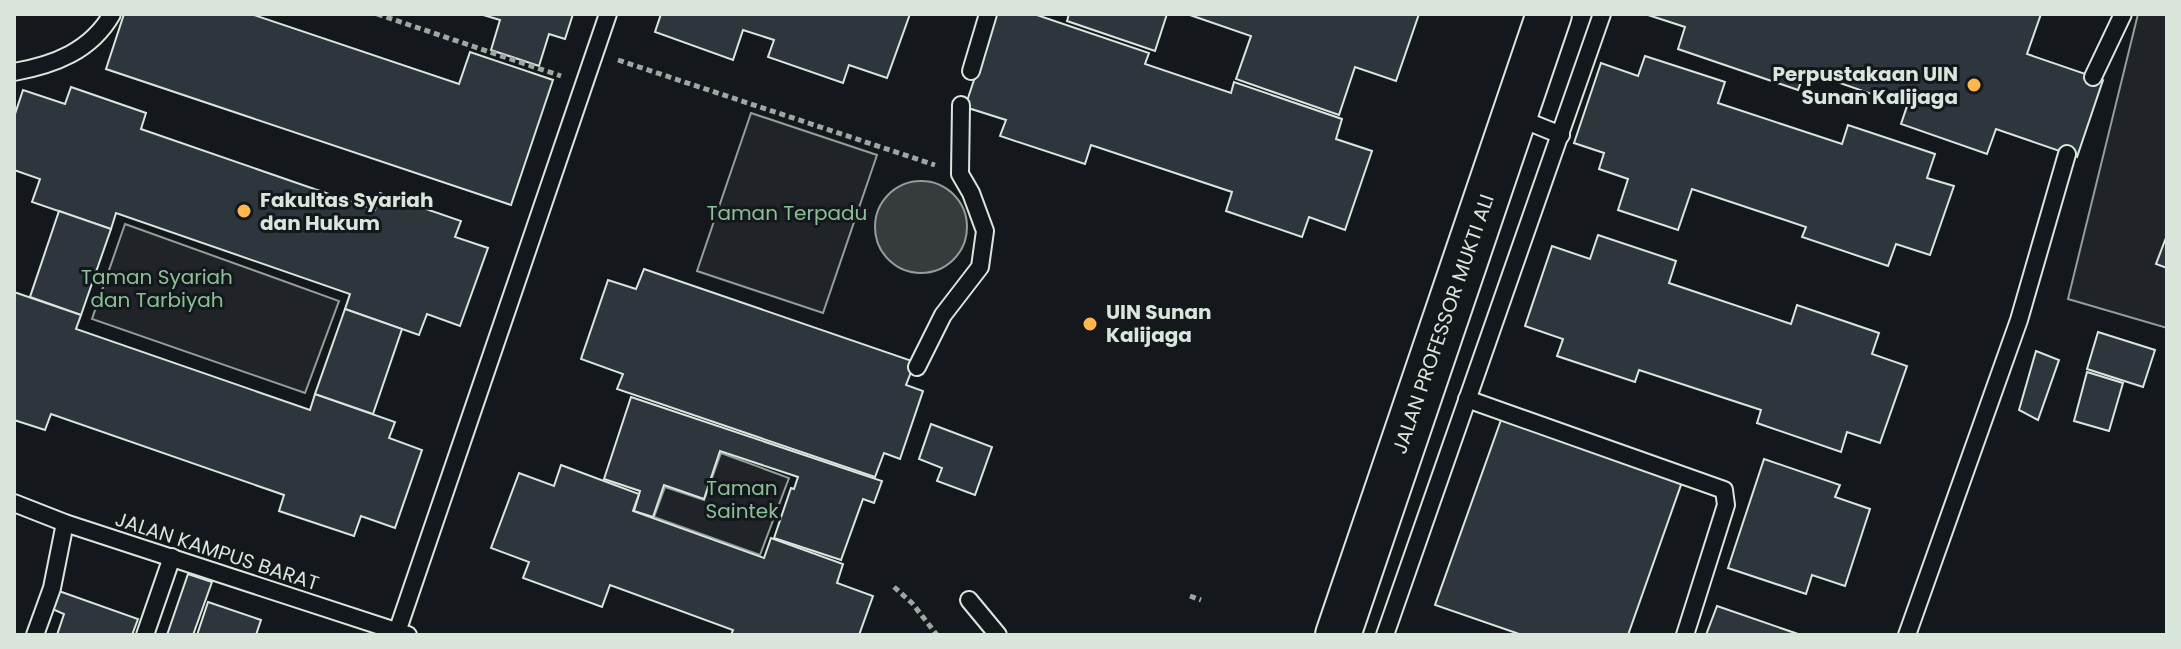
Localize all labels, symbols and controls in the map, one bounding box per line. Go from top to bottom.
place label: Perpustakaan UIN Sunan Kalijaga [1772,60,1958,111]
marker: Perpustakaan UIN Sunan Kalijaga [1965,76,1983,94]
place label: Fakultas Syariah dan Hukum [260,186,433,237]
street label: JALAN PROFESSOR MUKTI ALI [1385,190,1501,458]
park label: Taman Terpadu [707,199,867,227]
marker: Fakultas Syariah dan Hukum [235,202,253,220]
park label: Taman Syariah dan Tarbiyah [81,263,233,314]
place label: UIN Sunan Kalijaga [1106,298,1212,349]
marker: UIN Sunan Kalijaga [1081,315,1099,333]
park label: Taman Saintek [706,474,779,525]
street label: JALAN KAMPUS BARAT [112,505,323,597]

